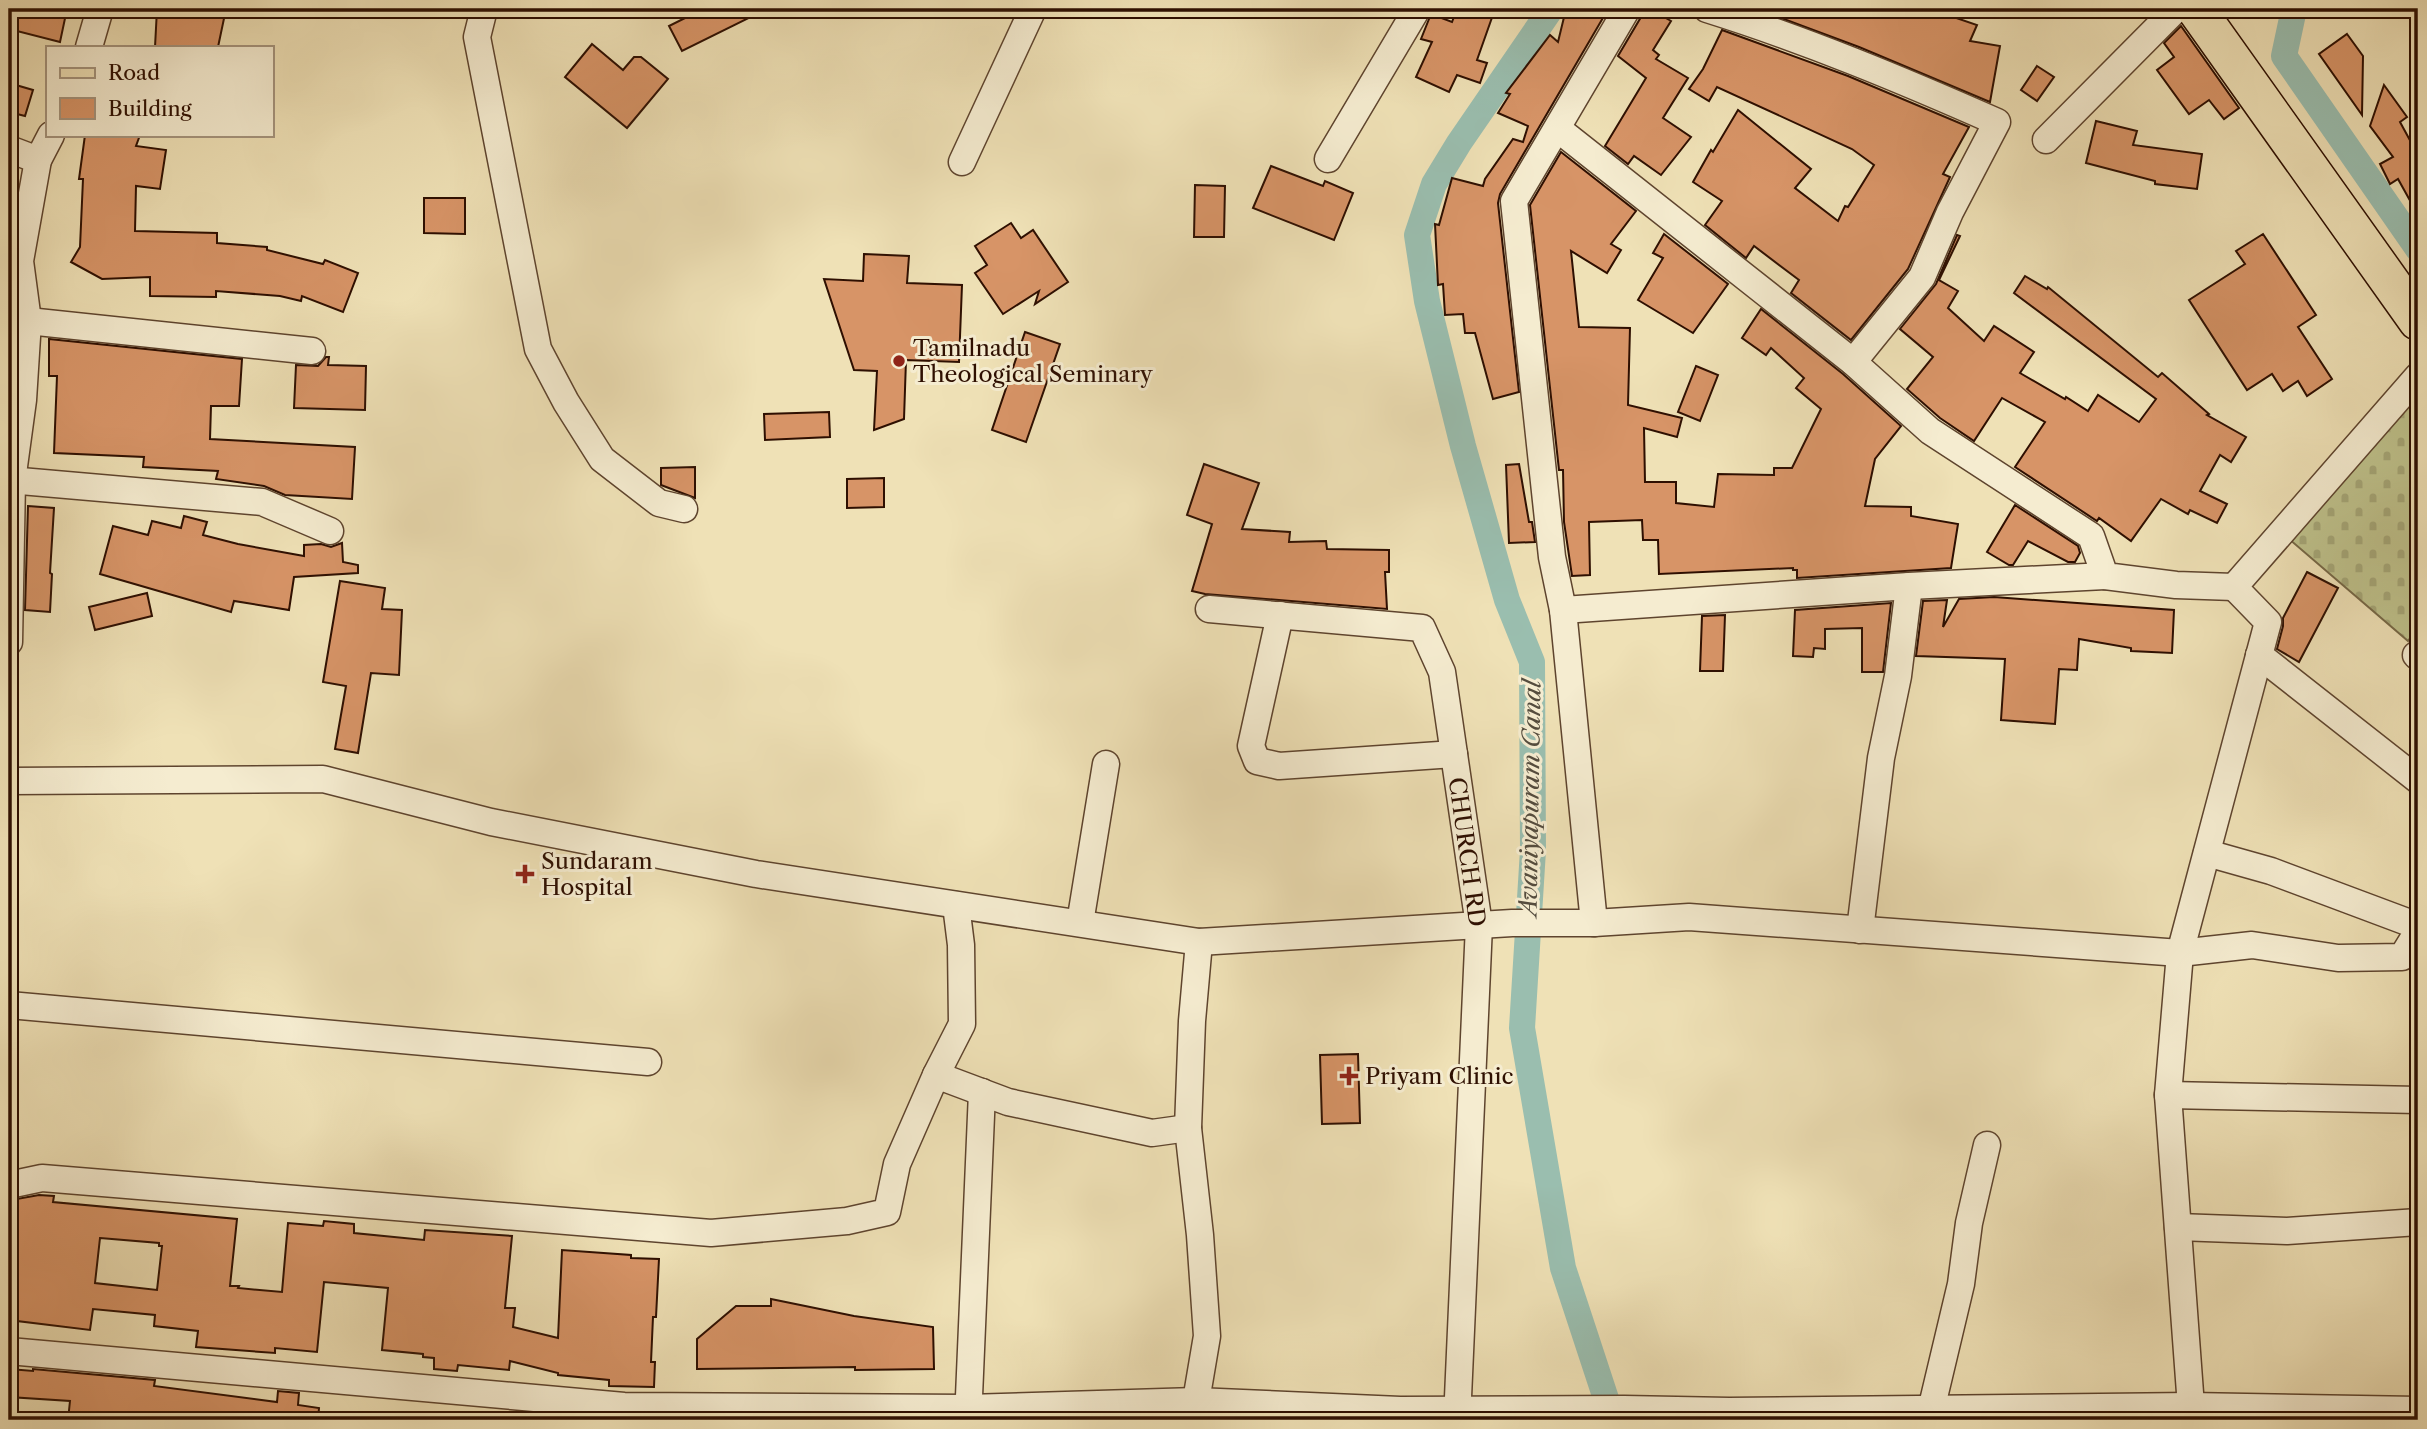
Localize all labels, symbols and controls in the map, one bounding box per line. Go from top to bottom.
legend [46,46,273,136]
text: Road [108,60,160,85]
text: Building [108,96,193,121]
place label: Tamilnadu Theological Seminary [913,334,1153,388]
marker: Tamilnadu Theological Seminary [891,353,907,369]
water label: Avaniyapuram Canal [1513,677,1547,921]
street label: CHURCH RD [1443,775,1491,929]
place label: Sundaram Hospital [541,847,653,901]
marker: Sundaram Hospital [515,864,535,884]
place label: Priyam Clinic [1365,1062,1514,1090]
marker: Priyam Clinic [1339,1066,1359,1086]

